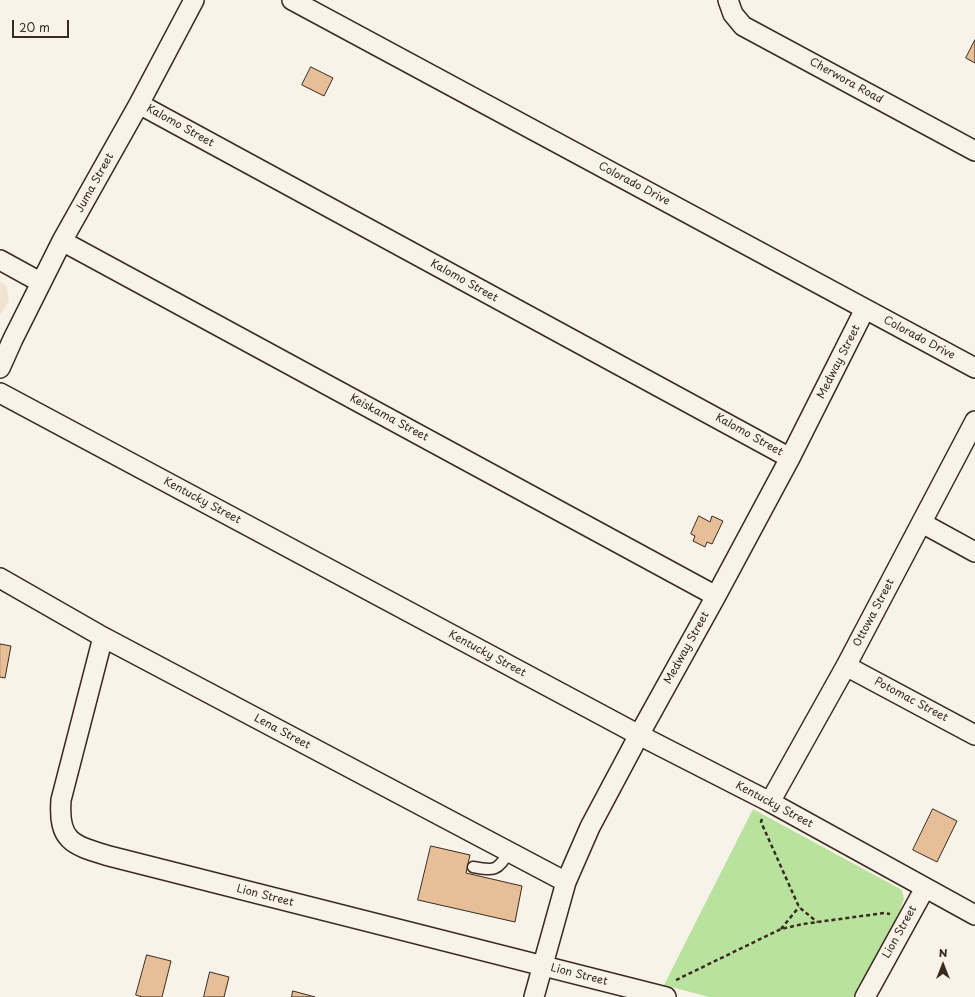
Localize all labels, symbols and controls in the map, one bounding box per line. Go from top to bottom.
scale bar [14,12,71,38]
text: 20 m [19,18,50,36]
street label: Cherwora Road [807,55,885,107]
street label: Kalomo Street [144,102,216,150]
street label: Juma Street [73,151,117,215]
street label: Colorado Drive [596,160,672,208]
street label: Kalomo Street [428,257,500,305]
street label: Colorado Drive [881,314,957,362]
street label: Medway Street [815,323,863,401]
street label: Keiskama Street [347,392,431,444]
street label: Kalomo Street [713,411,785,459]
street label: Kentucky Street [161,475,243,527]
street label: Ottowa Street [851,577,897,649]
street label: Medway Street [662,609,712,687]
street label: Kentucky Street [446,628,528,680]
street label: Potomac Street [872,675,950,725]
street label: Lena Street [252,712,312,752]
street label: Kentucky Street [733,779,815,831]
street label: Lion Street [235,883,295,909]
street label: Lion Street [880,903,920,961]
text: N [939,944,947,961]
north arrow [923,945,963,985]
street label: Lion Street [549,962,609,988]

